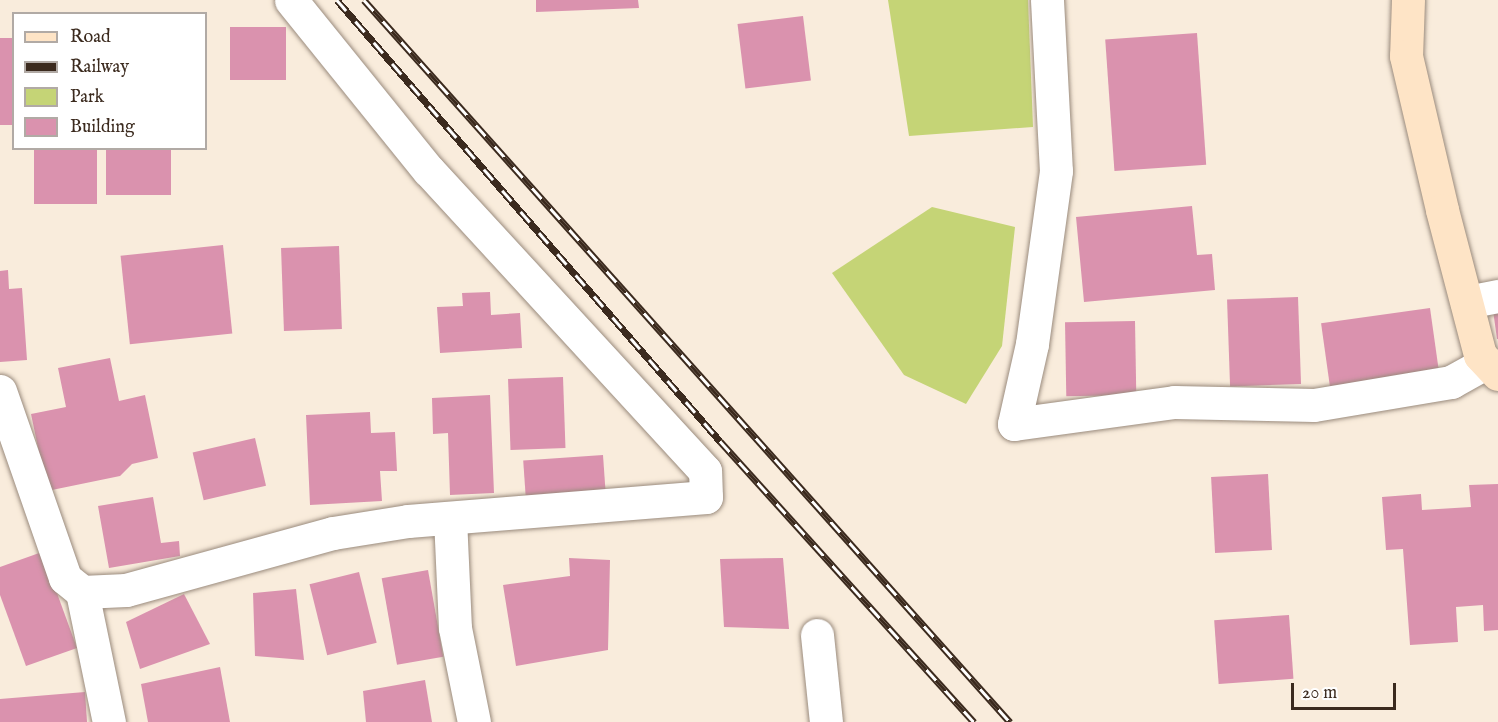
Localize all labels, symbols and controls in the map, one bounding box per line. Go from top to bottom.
legend [12,12,207,150]
text: Road [70,26,111,49]
text: Railway [70,56,129,79]
text: Park [70,86,104,109]
text: Building [70,116,135,139]
scale bar [1294,671,1399,709]
text: 20 m [1302,682,1337,705]

